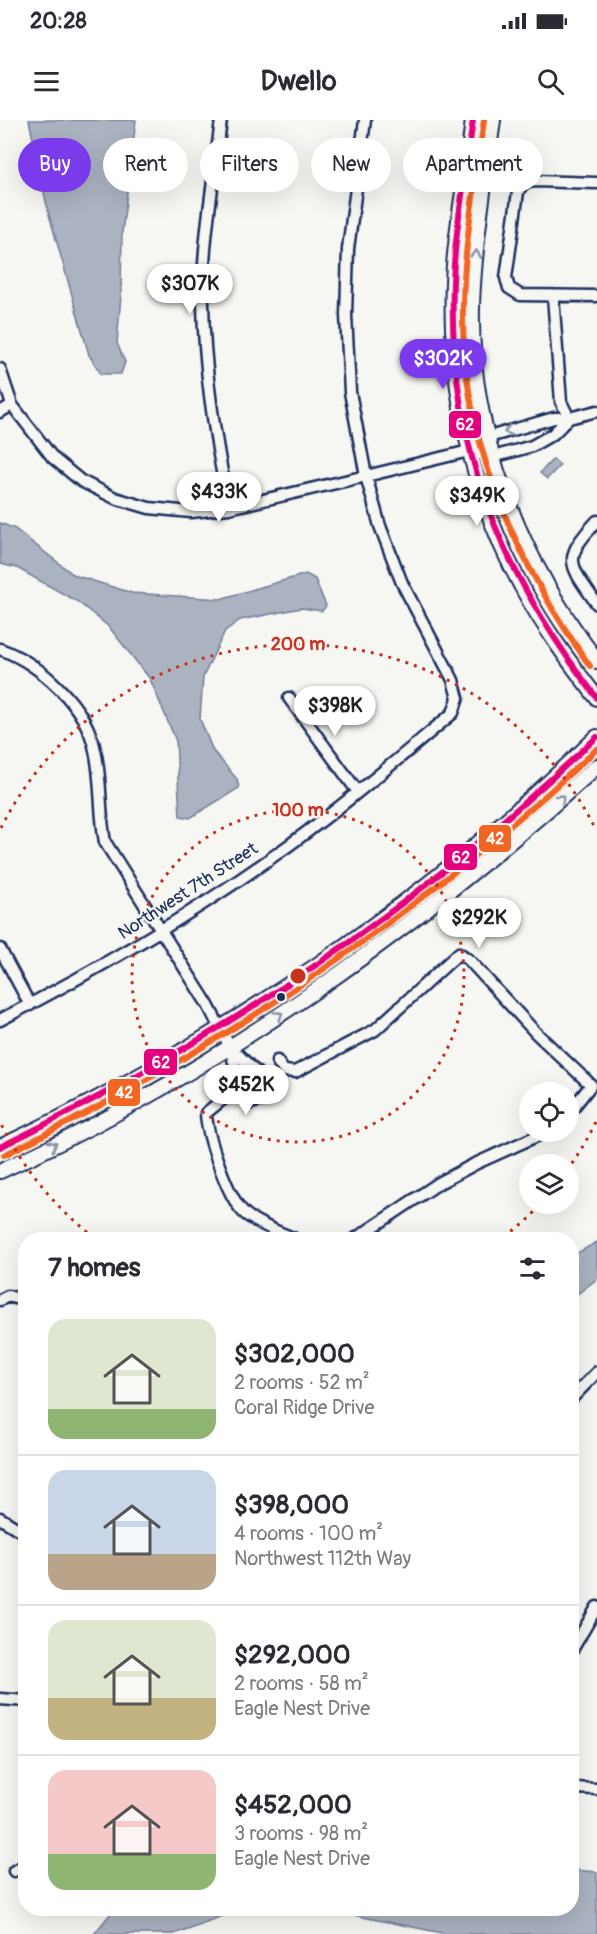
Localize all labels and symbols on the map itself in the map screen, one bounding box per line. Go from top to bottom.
one-way arrow [470,249,482,259]
pin: $307K [148,264,232,315]
pin: $302K [401,339,485,390]
line badge: 62 [448,410,482,439]
text: 62 [456,415,474,435]
one-way arrow [504,424,514,437]
pin: $433K [177,472,261,523]
pin: $349K [435,476,519,527]
text: 200 m [271,633,325,656]
pin: $398K [293,686,377,737]
one-way arrow [554,794,565,805]
text: 100 m [272,799,324,822]
line badge: 42 [478,824,512,853]
text: 42 [486,829,504,849]
street label: Northwest 7th Street [114,837,263,945]
line badge: 62 [443,843,478,871]
text: 62 [452,848,470,868]
pin: $292K [437,898,521,949]
centre of rings [288,966,308,986]
unlabelled marker [275,991,287,1003]
one-way arrow [272,1011,283,1022]
line badge: 62 [143,1048,178,1076]
text: 62 [152,1053,170,1073]
pin: $452K [204,1065,288,1116]
line badge: 42 [107,1078,141,1107]
text: 42 [115,1083,133,1103]
one-way arrow [46,1141,57,1153]

